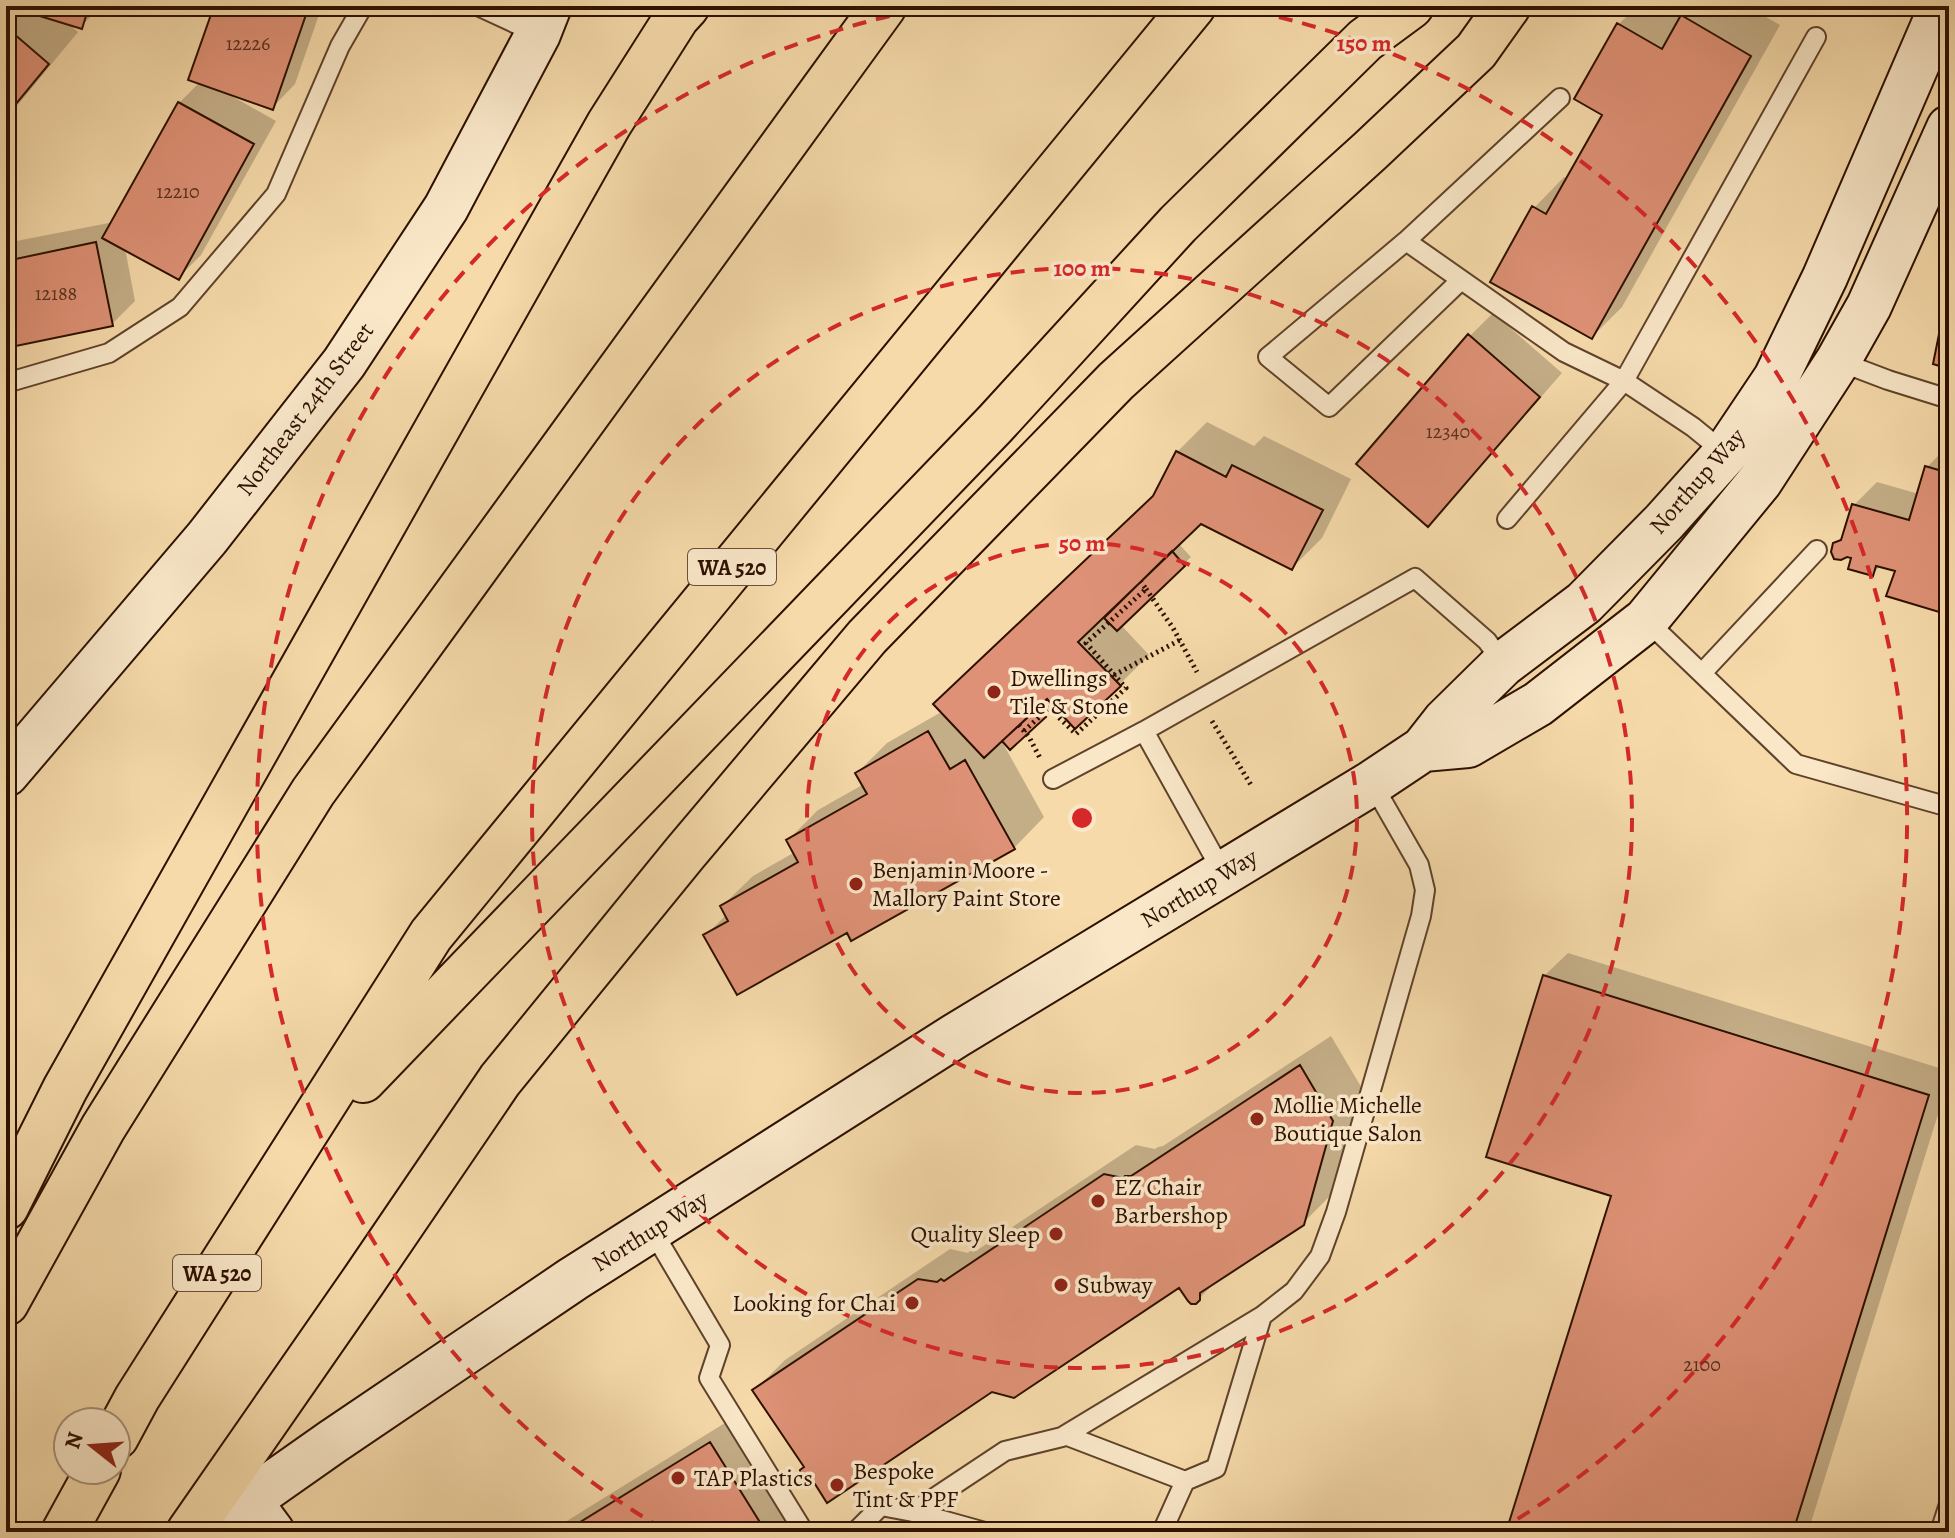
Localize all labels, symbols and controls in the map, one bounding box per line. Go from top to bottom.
text: 150 m [1336,27,1392,59]
house number: 12226 [226,30,270,57]
house number: 12210 [156,178,200,205]
text: 100 m [1053,252,1111,284]
house number: 12188 [35,280,77,307]
street label: Northeast 24th Street [229,316,381,502]
house number: 12340 [1426,418,1470,445]
street label: Northup Way [1642,421,1752,541]
text: 50 m [1059,527,1105,559]
road number: WA 520 [688,549,776,585]
place label: Dwellings Tile & Stone [1010,662,1129,722]
marker: Dwellings Tile & Stone [985,683,1003,701]
centre of rings [1068,804,1096,832]
street label: Northup Way [1135,840,1264,935]
place label: Benjamin Moore - Mallory Paint Store [872,854,1061,914]
marker: Benjamin Moore - Mallory Paint Store [847,875,865,893]
place label: Mollie Michelle Boutique Salon [1273,1089,1422,1149]
marker: Mollie Michelle Boutique Salon [1248,1110,1266,1128]
place label: EZ Chair Barbershop [1114,1171,1228,1231]
street label: Northup Way [586,1183,714,1279]
marker: EZ Chair Barbershop [1089,1192,1107,1210]
place label: Quality Sleep [911,1218,1040,1250]
marker: Quality Sleep [1047,1225,1065,1243]
road number: WA 520 [173,1255,261,1291]
place label: Subway [1077,1269,1153,1301]
marker: Subway [1052,1276,1070,1294]
place label: Looking for Chai [732,1287,896,1319]
marker: Looking for Chai [903,1294,921,1312]
house number: 2100 [1683,1351,1721,1378]
north arrow [52,1406,132,1486]
text: N [57,1428,91,1452]
place label: Bespoke Tint & PPF [853,1455,958,1515]
place label: TAP Plastics [694,1462,813,1494]
marker: TAP Plastics [669,1469,687,1487]
marker: Bespoke Tint & PPF [828,1476,846,1494]

